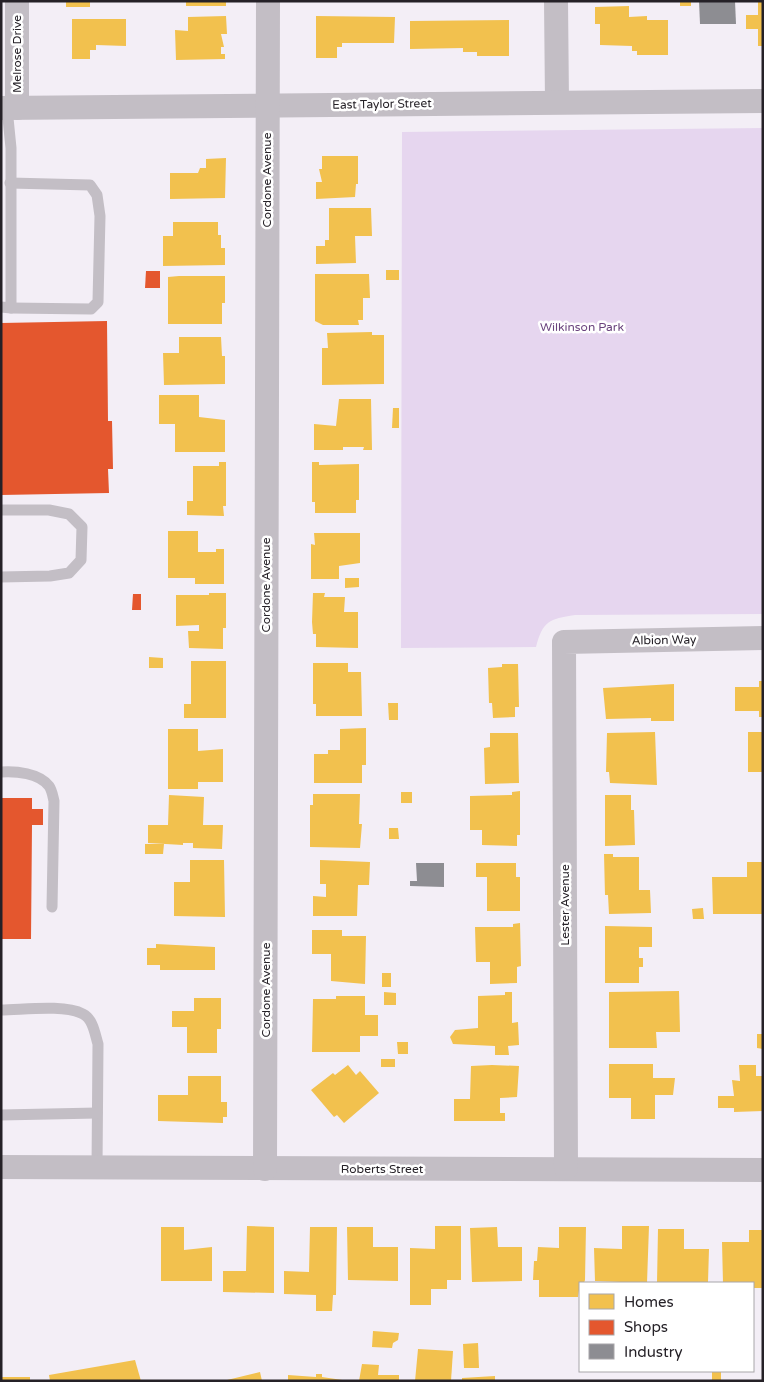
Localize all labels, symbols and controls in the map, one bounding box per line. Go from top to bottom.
street label: Melrose Drive [10,15,24,93]
street label: East Taylor Street [332,96,432,112]
street label: Cordone Avenue [260,132,274,227]
park label: Wilkinson Park [540,320,624,334]
street label: Cordone Avenue [259,537,273,632]
street label: Albion Way [631,632,697,648]
street label: Lester Avenue [558,864,572,946]
street label: Cordone Avenue [259,942,273,1037]
street label: Roberts Street [341,1162,424,1176]
legend [579,1282,754,1372]
text: Homes [624,1293,674,1311]
text: Shops [624,1318,668,1336]
text: Industry [624,1343,683,1361]

